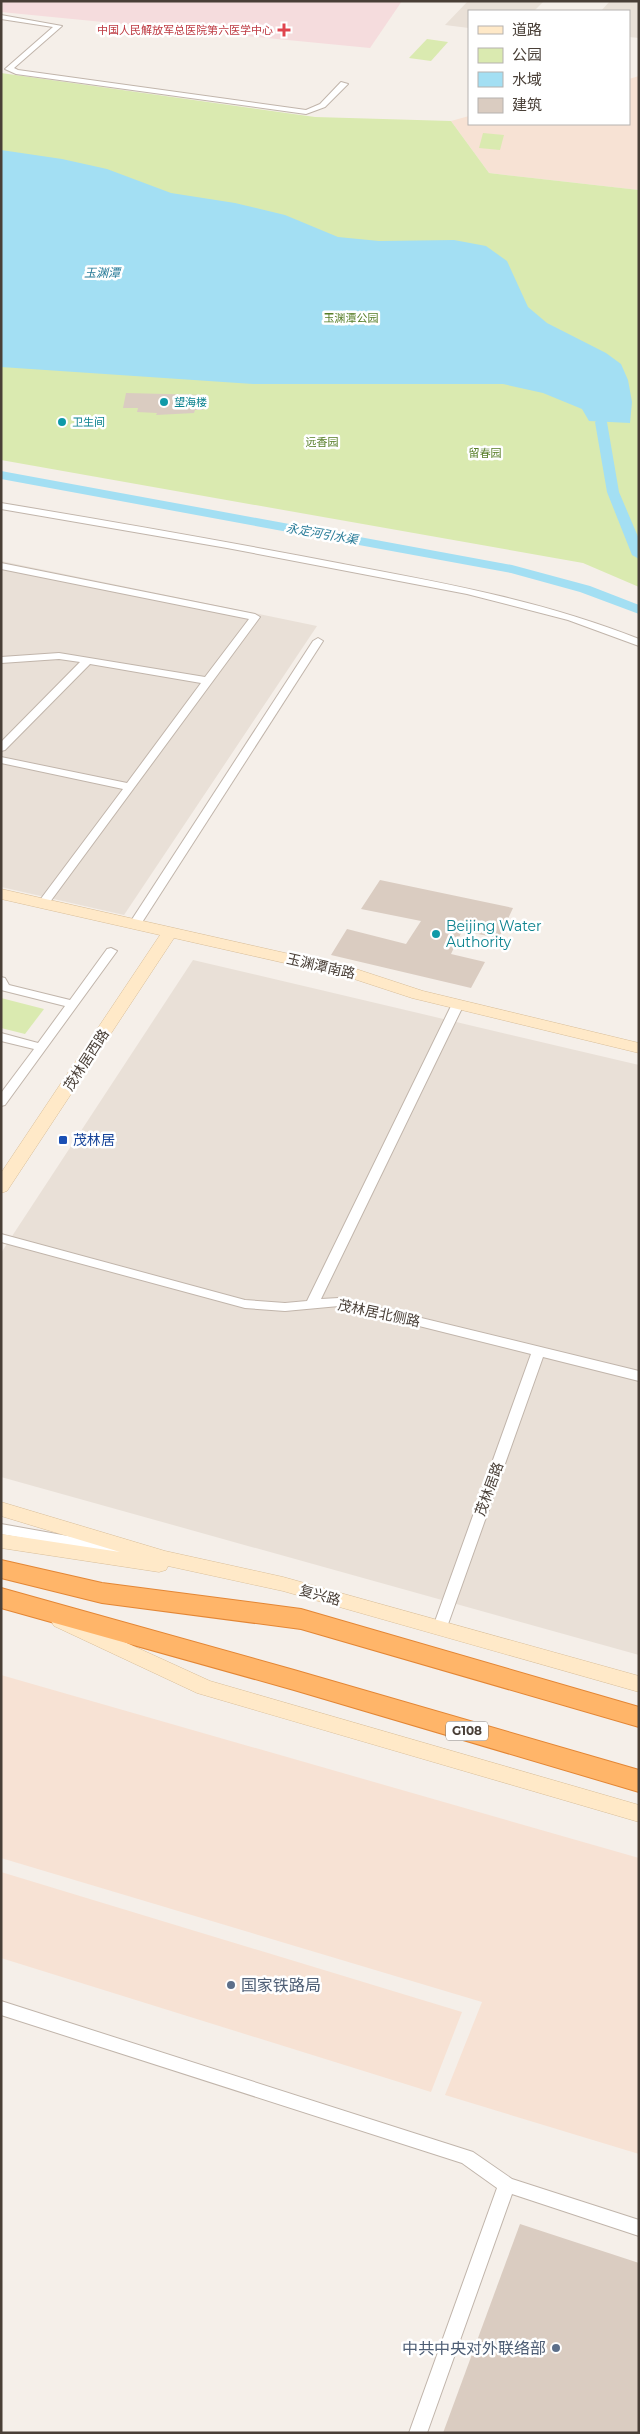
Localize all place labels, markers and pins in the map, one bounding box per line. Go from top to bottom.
place label: 中国人民解放军总医院第六医学中心 [97,23,273,37]
marker: 中国人民解放军总医院第六医学中心 [277,23,291,37]
place label: 望海楼 [174,395,207,409]
marker: 望海楼 [158,396,170,408]
place label: 卫生间 [72,415,105,429]
marker: 卫生间 [56,416,68,428]
place label: Beijing Water Authority [446,917,542,951]
marker: Beijing Water Authority [430,928,442,940]
place label: 茂林居 [73,1131,115,1149]
marker: 茂林居 [57,1134,69,1146]
place label: 国家铁路局 [241,1976,321,1995]
marker: 国家铁路局 [225,1979,237,1991]
place label: 中共中央对外联络部 [402,2339,546,2358]
marker: 中共中央对外联络部 [550,2342,562,2354]

